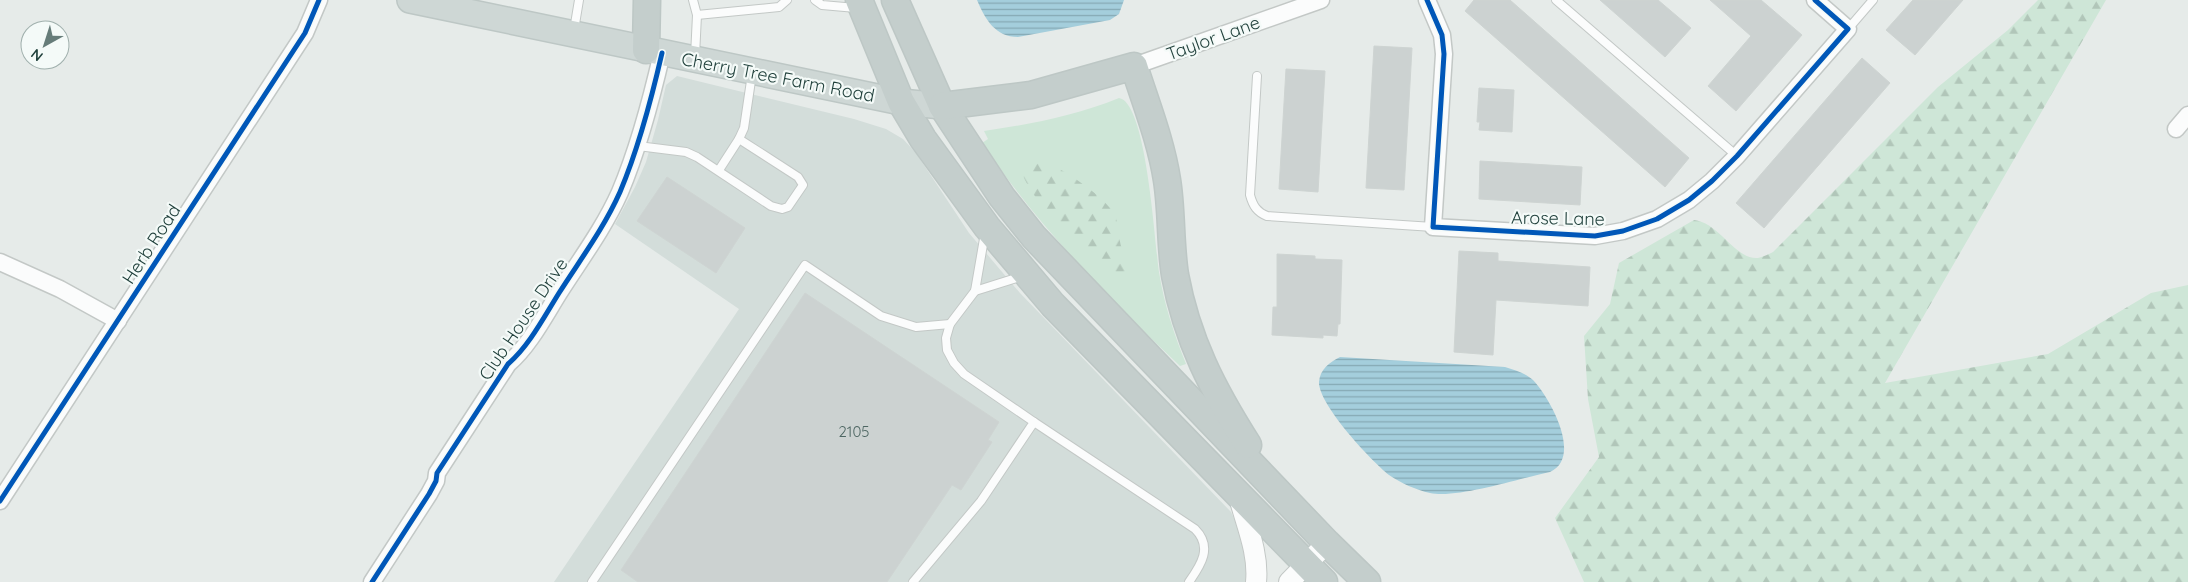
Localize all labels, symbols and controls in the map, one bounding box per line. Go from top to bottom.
street label: Taylor Lane [1163,10,1263,66]
north arrow [20,20,70,70]
text: N [27,45,46,65]
street label: Cherry Tree Farm Road [679,47,877,107]
street label: Herb Road [117,200,185,288]
street label: Arose Lane [1511,206,1605,230]
street label: Club House Drive [474,253,572,385]
house number: 2105 [839,422,869,441]

